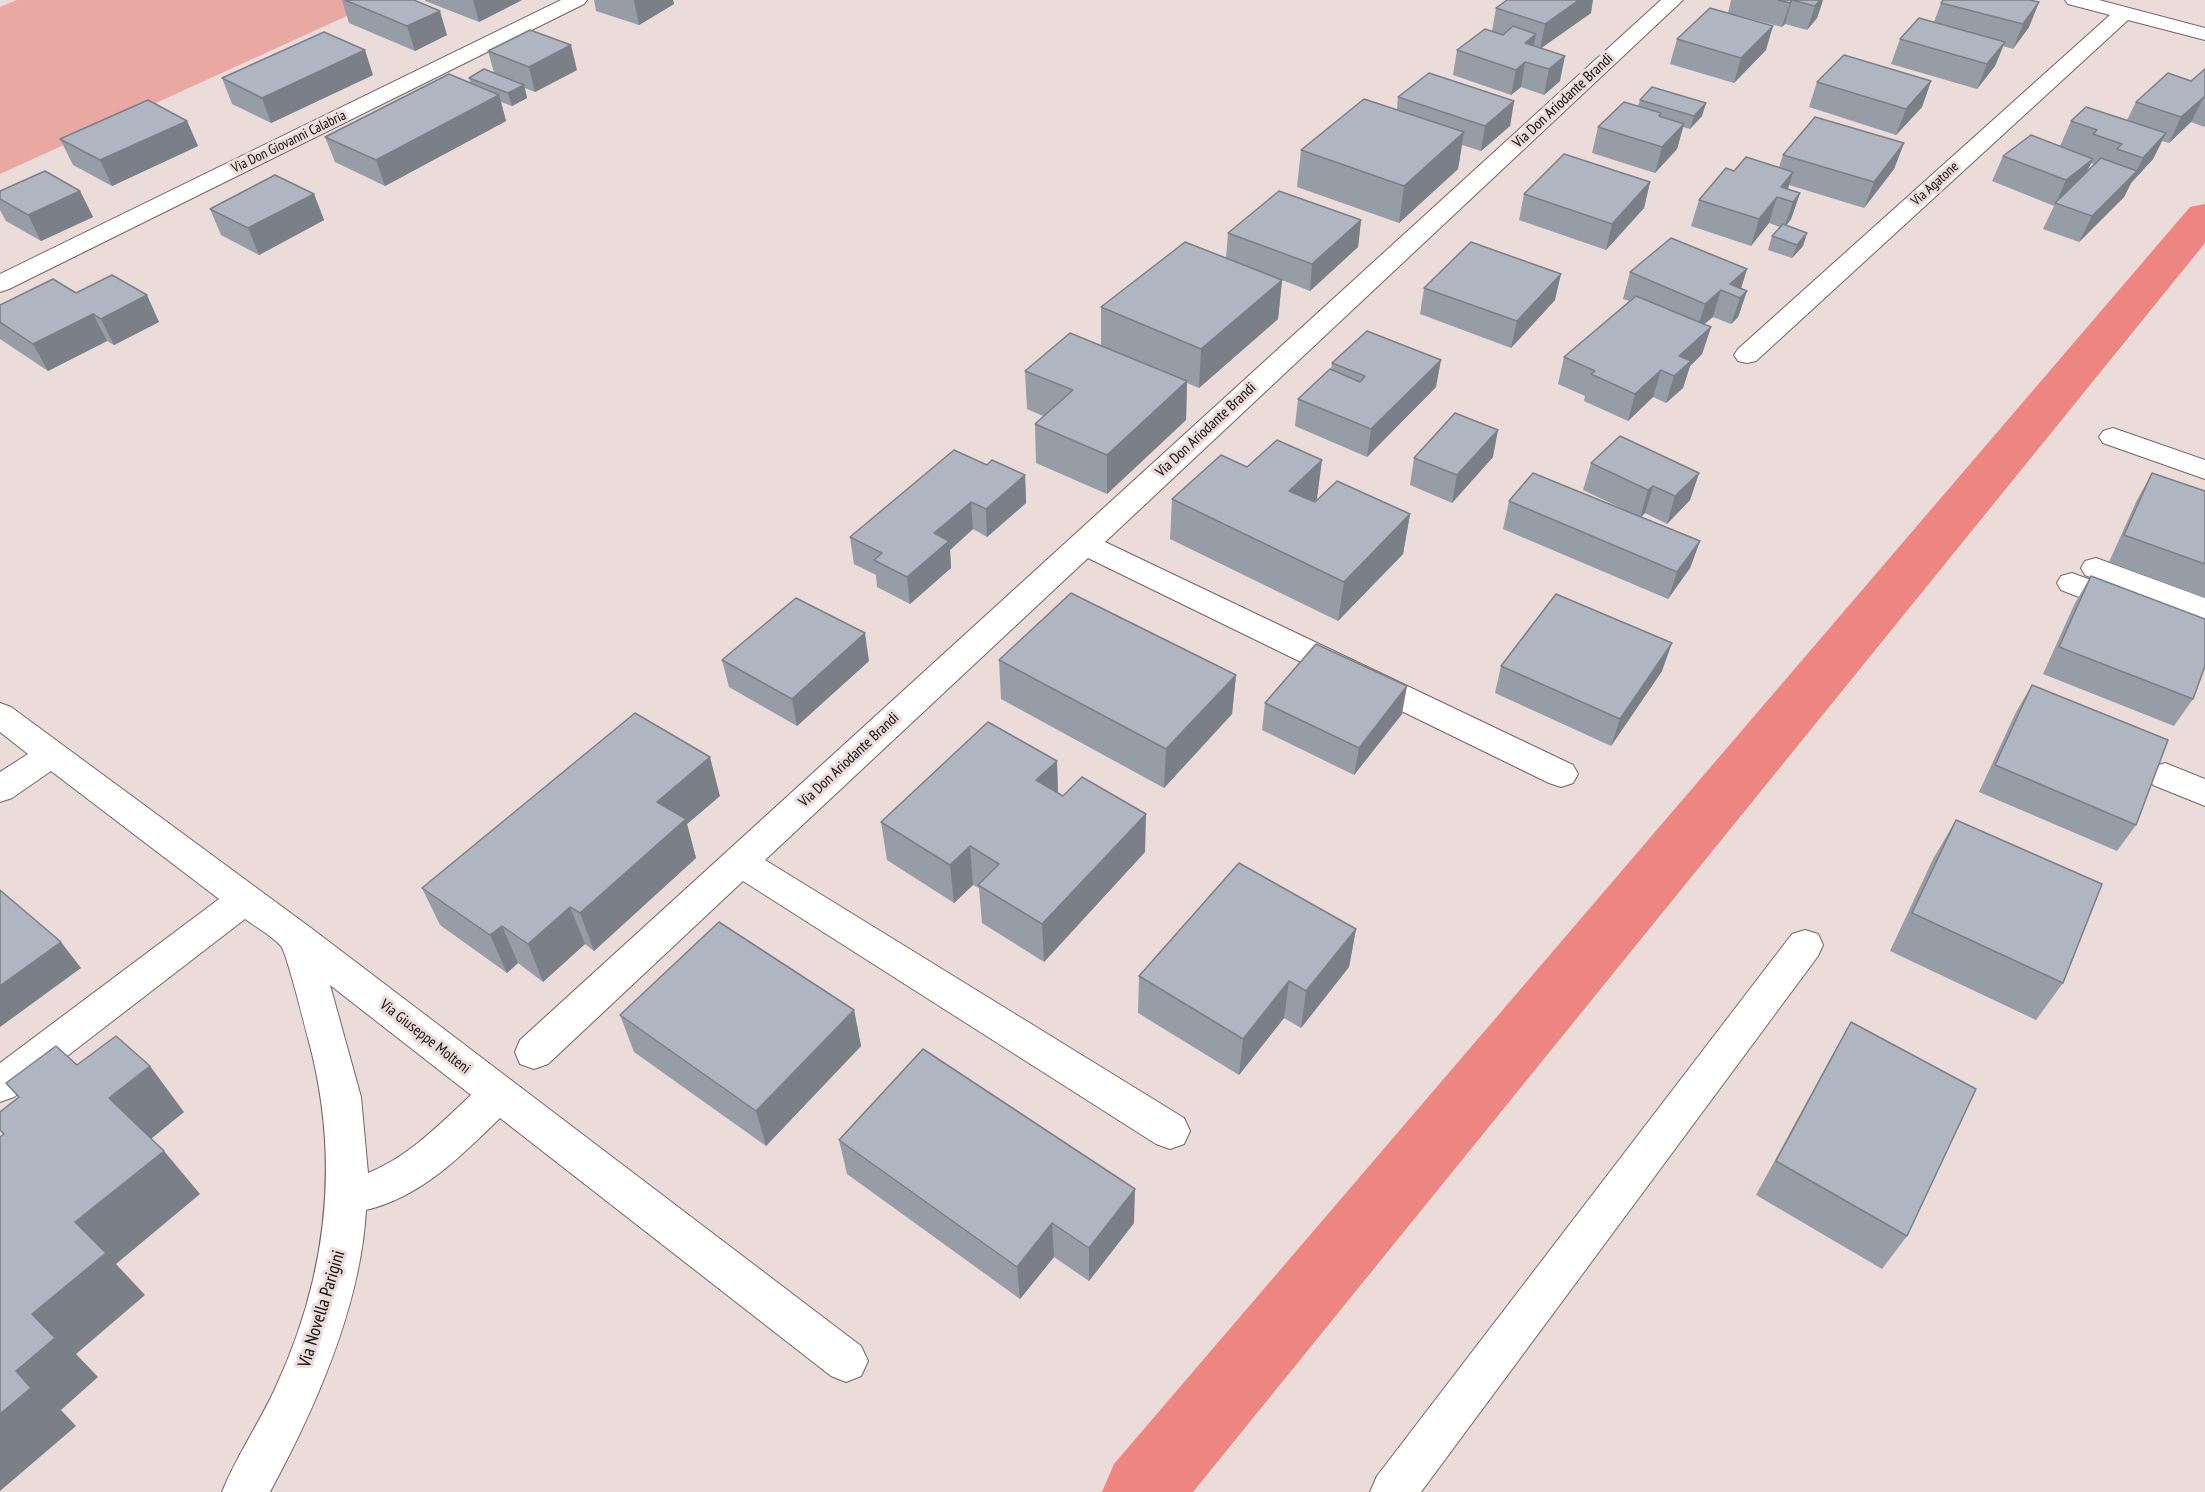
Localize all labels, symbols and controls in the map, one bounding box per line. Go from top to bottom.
street label: Via Don Ariodante Brandi [1509,50,1617,152]
street label: Via Don Giovanni Calabria [229,107,349,177]
street label: Via Agatone [1908,158,1962,210]
street label: Via Don Ariodante Brandi [1152,379,1260,481]
street label: Via Don Ariodante Brandi [795,709,903,811]
street label: Via Giuseppe Molteni [376,996,474,1078]
street label: Via Novella Parigini [294,1248,350,1370]

